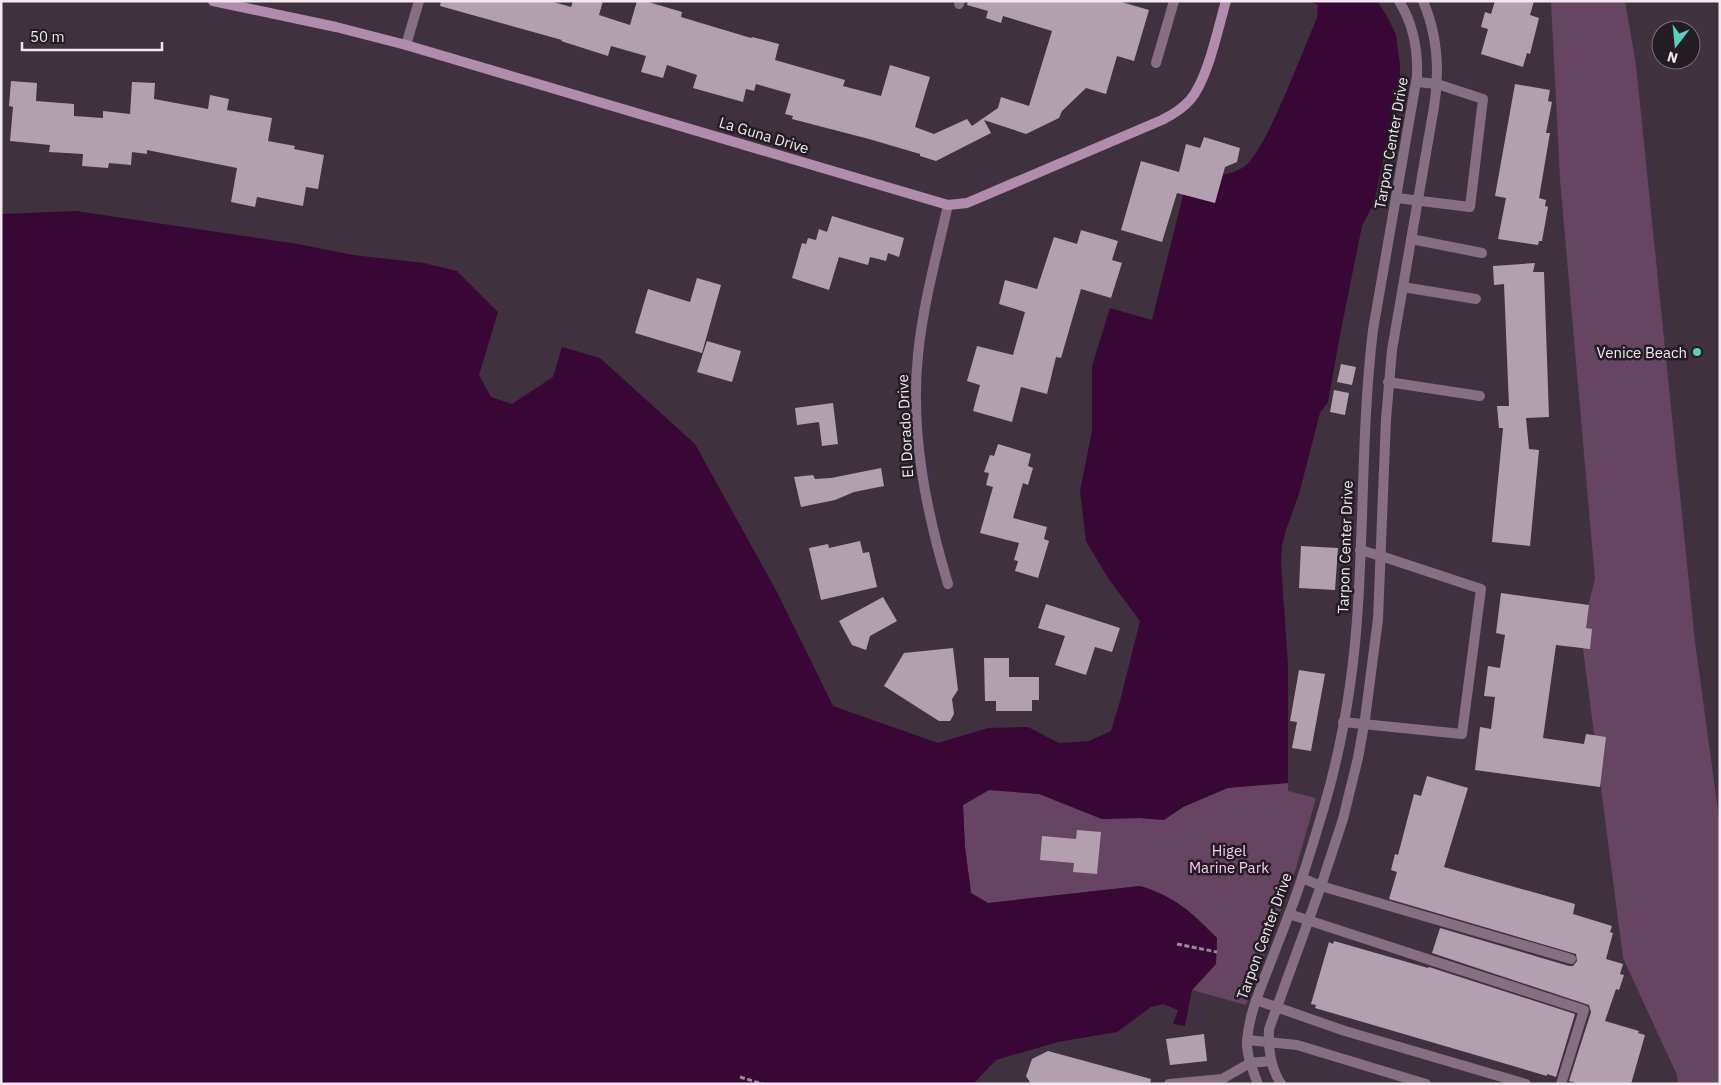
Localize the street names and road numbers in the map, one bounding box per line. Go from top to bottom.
street label: Tarpon Center Drive [1370,76,1412,210]
street label: La Guna Drive [717,112,811,158]
street label: El Dorado Drive [893,374,917,478]
street label: Tarpon Center Drive [1333,480,1357,614]
street label: Tarpon Center Drive [1232,870,1296,1002]

